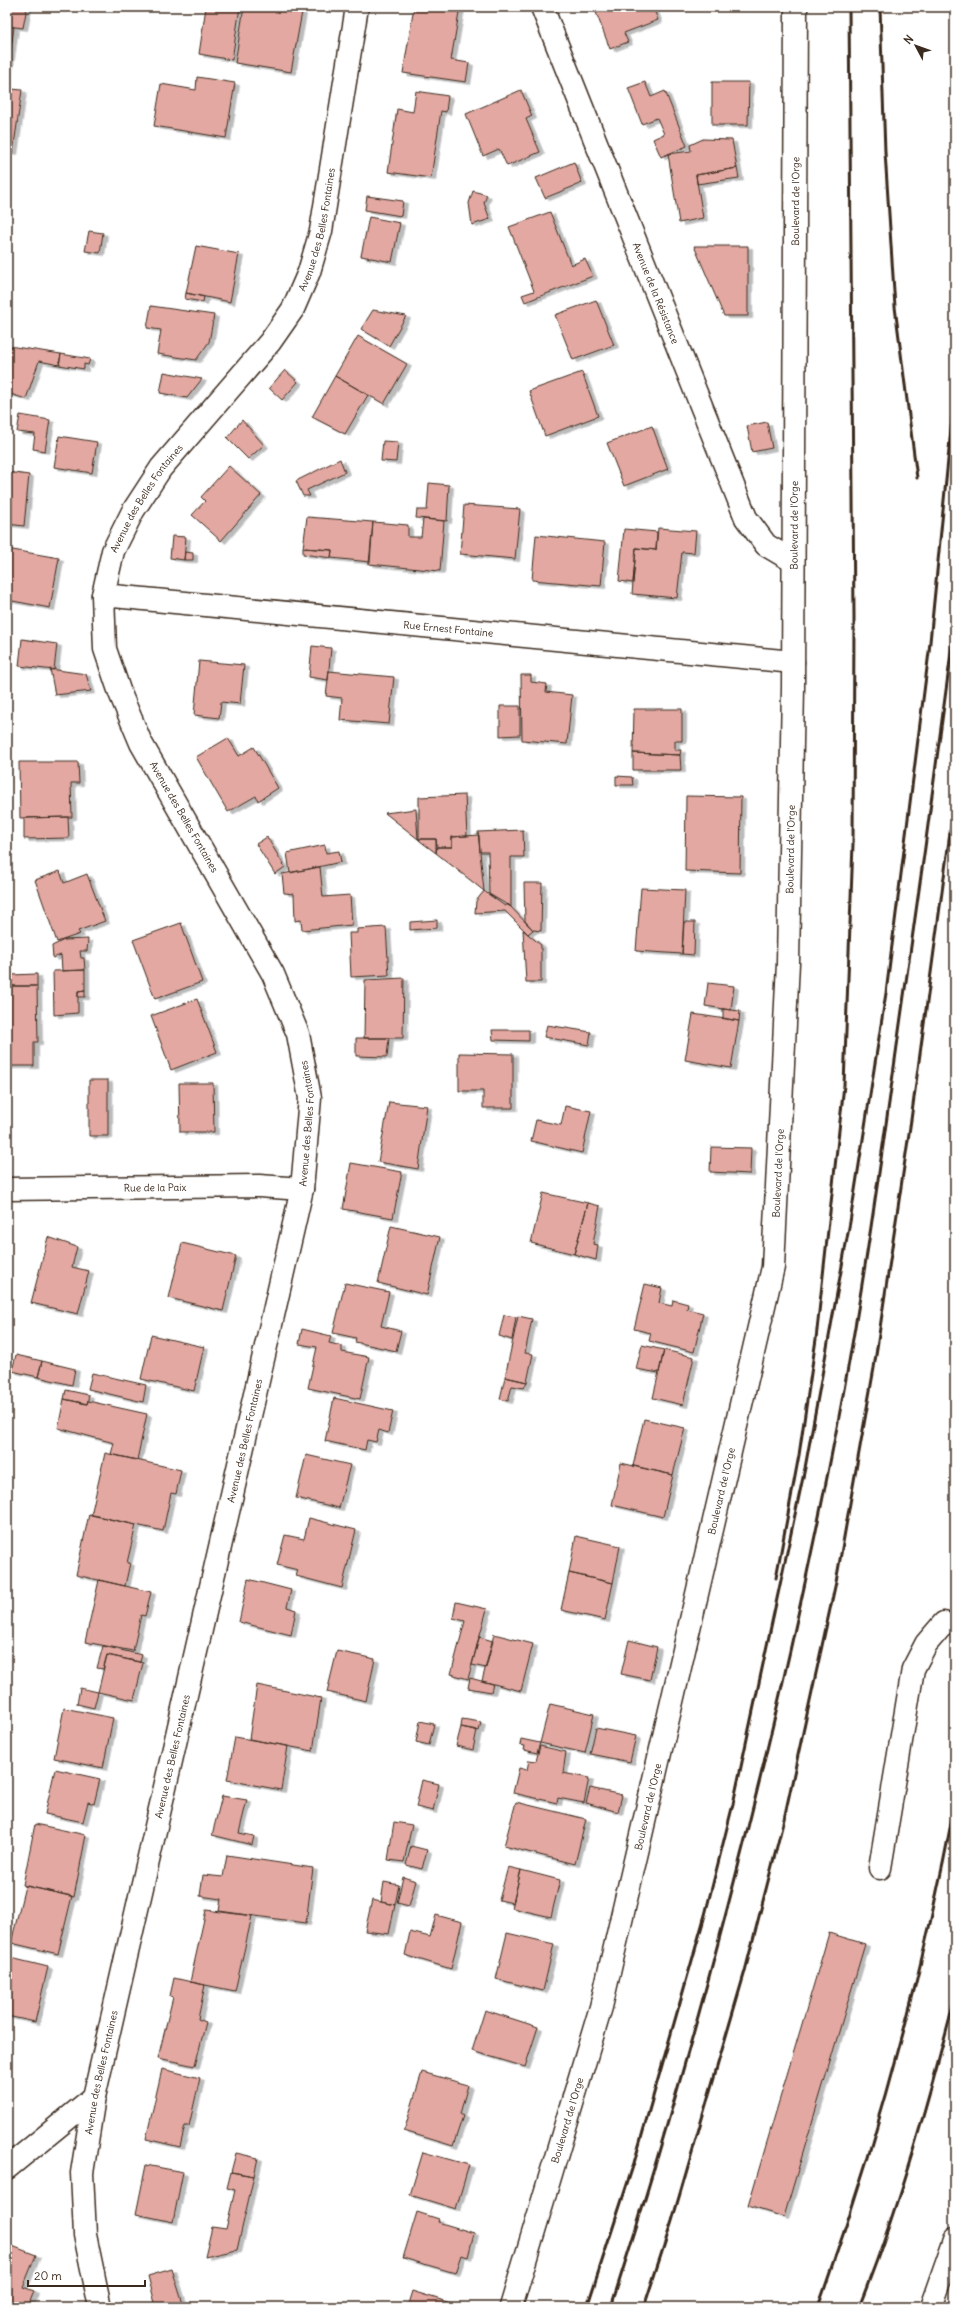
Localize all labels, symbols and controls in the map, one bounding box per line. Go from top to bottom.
north arrow [896,26,936,66]
text: N [901,32,916,47]
street label: Boulevard de l'Orge [788,157,802,246]
street label: Avenue des Belles Fontaines [295,166,338,293]
street label: Avenue de la Résistance [630,240,682,346]
street label: Avenue des Belles Fontaines [107,441,186,555]
street label: Boulevard de l'Orge [787,481,800,570]
street label: Rue Ernest Fontaine [403,618,494,639]
street label: Avenue des Belles Fontaines [147,759,221,875]
street label: Boulevard de l'Orge [783,805,797,894]
street label: Avenue des Belles Fontaines [296,1059,316,1187]
street label: Boulevard de l'Orge [769,1128,786,1218]
street label: Rue de la Paix [124,1180,186,1194]
street label: Avenue des Belles Fontaines [224,1377,265,1504]
street label: Boulevard de l'Orge [705,1446,737,1536]
street label: Avenue des Belles Fontaines [152,1693,193,1820]
street label: Boulevard de l'Orge [631,1762,664,1851]
street label: Avenue des Belles Fontaines [82,2009,120,2135]
street label: Boulevard de l'Orge [548,2076,586,2165]
scale bar [28,2262,145,2288]
text: 20 m [34,2268,62,2283]

